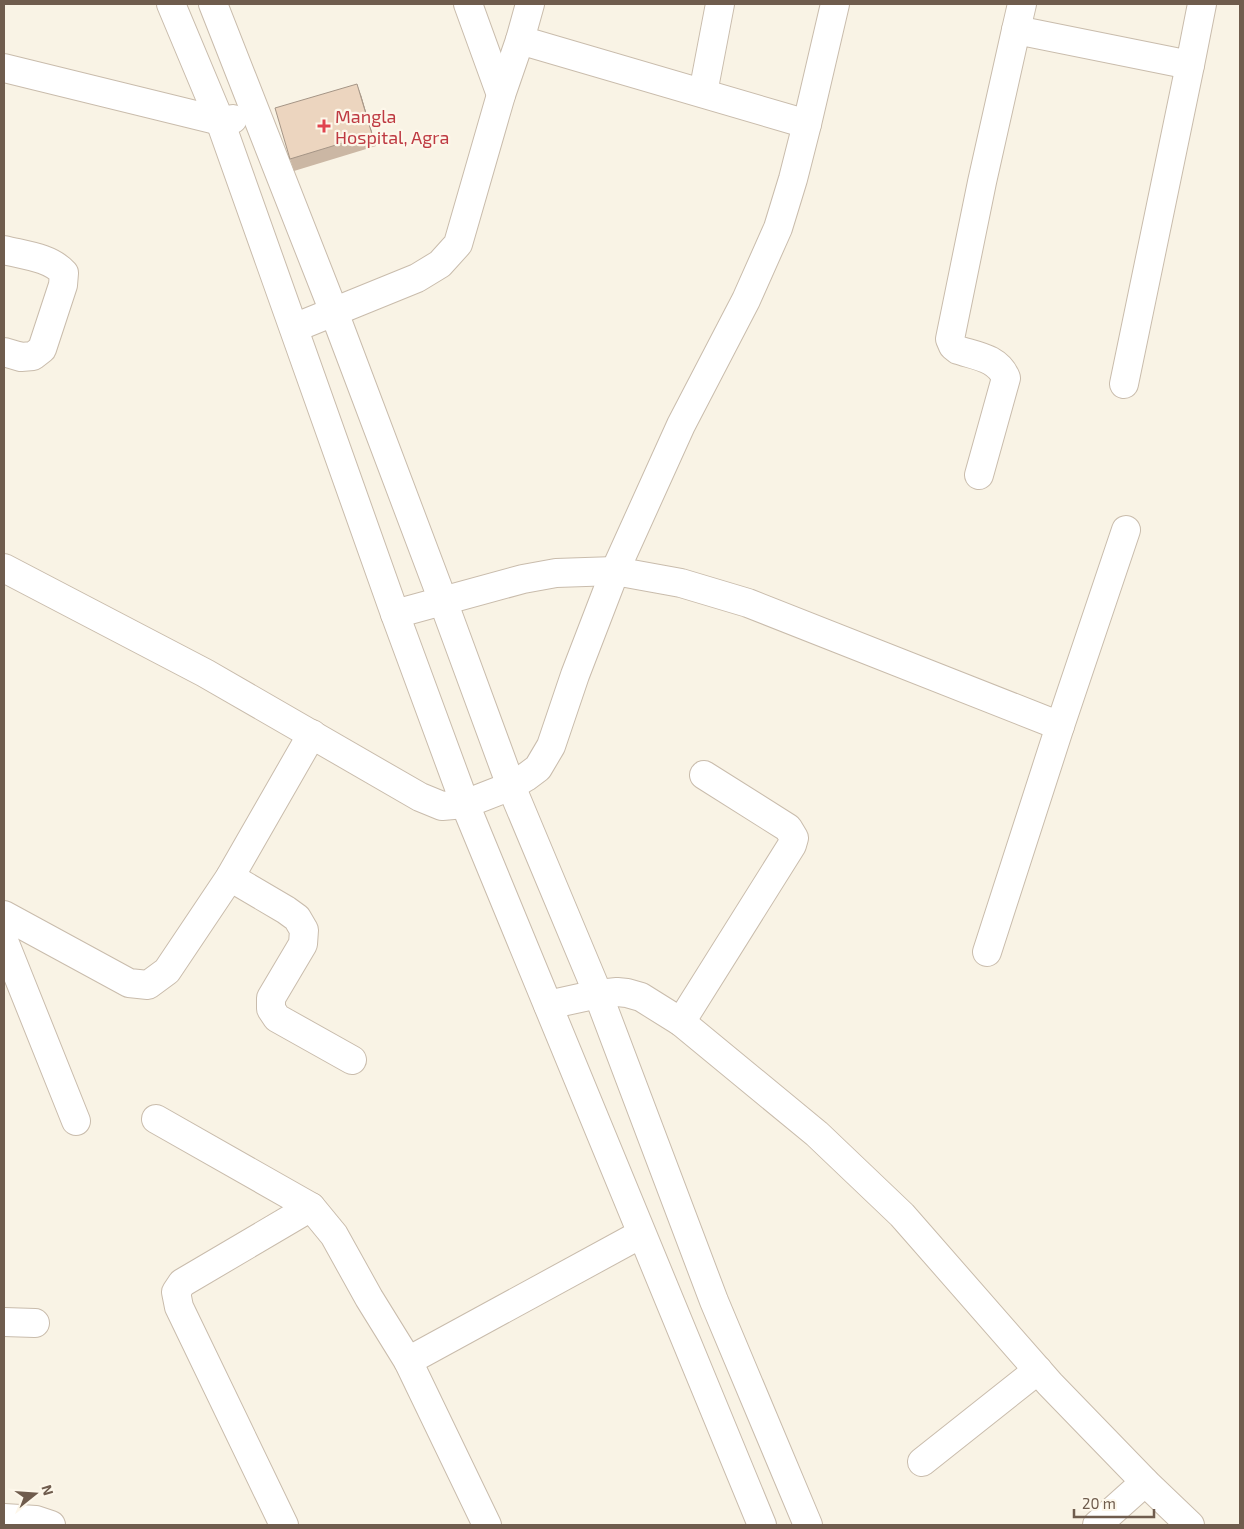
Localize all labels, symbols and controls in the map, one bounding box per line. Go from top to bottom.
place label: Mangla Hospital, Agra [335,105,449,148]
marker: Mangla Hospital, Agra [317,119,331,133]
north arrow [10,1469,60,1519]
text: N [38,1483,58,1497]
scale bar [1074,1486,1154,1518]
text: 20 m [1082,1494,1116,1512]

